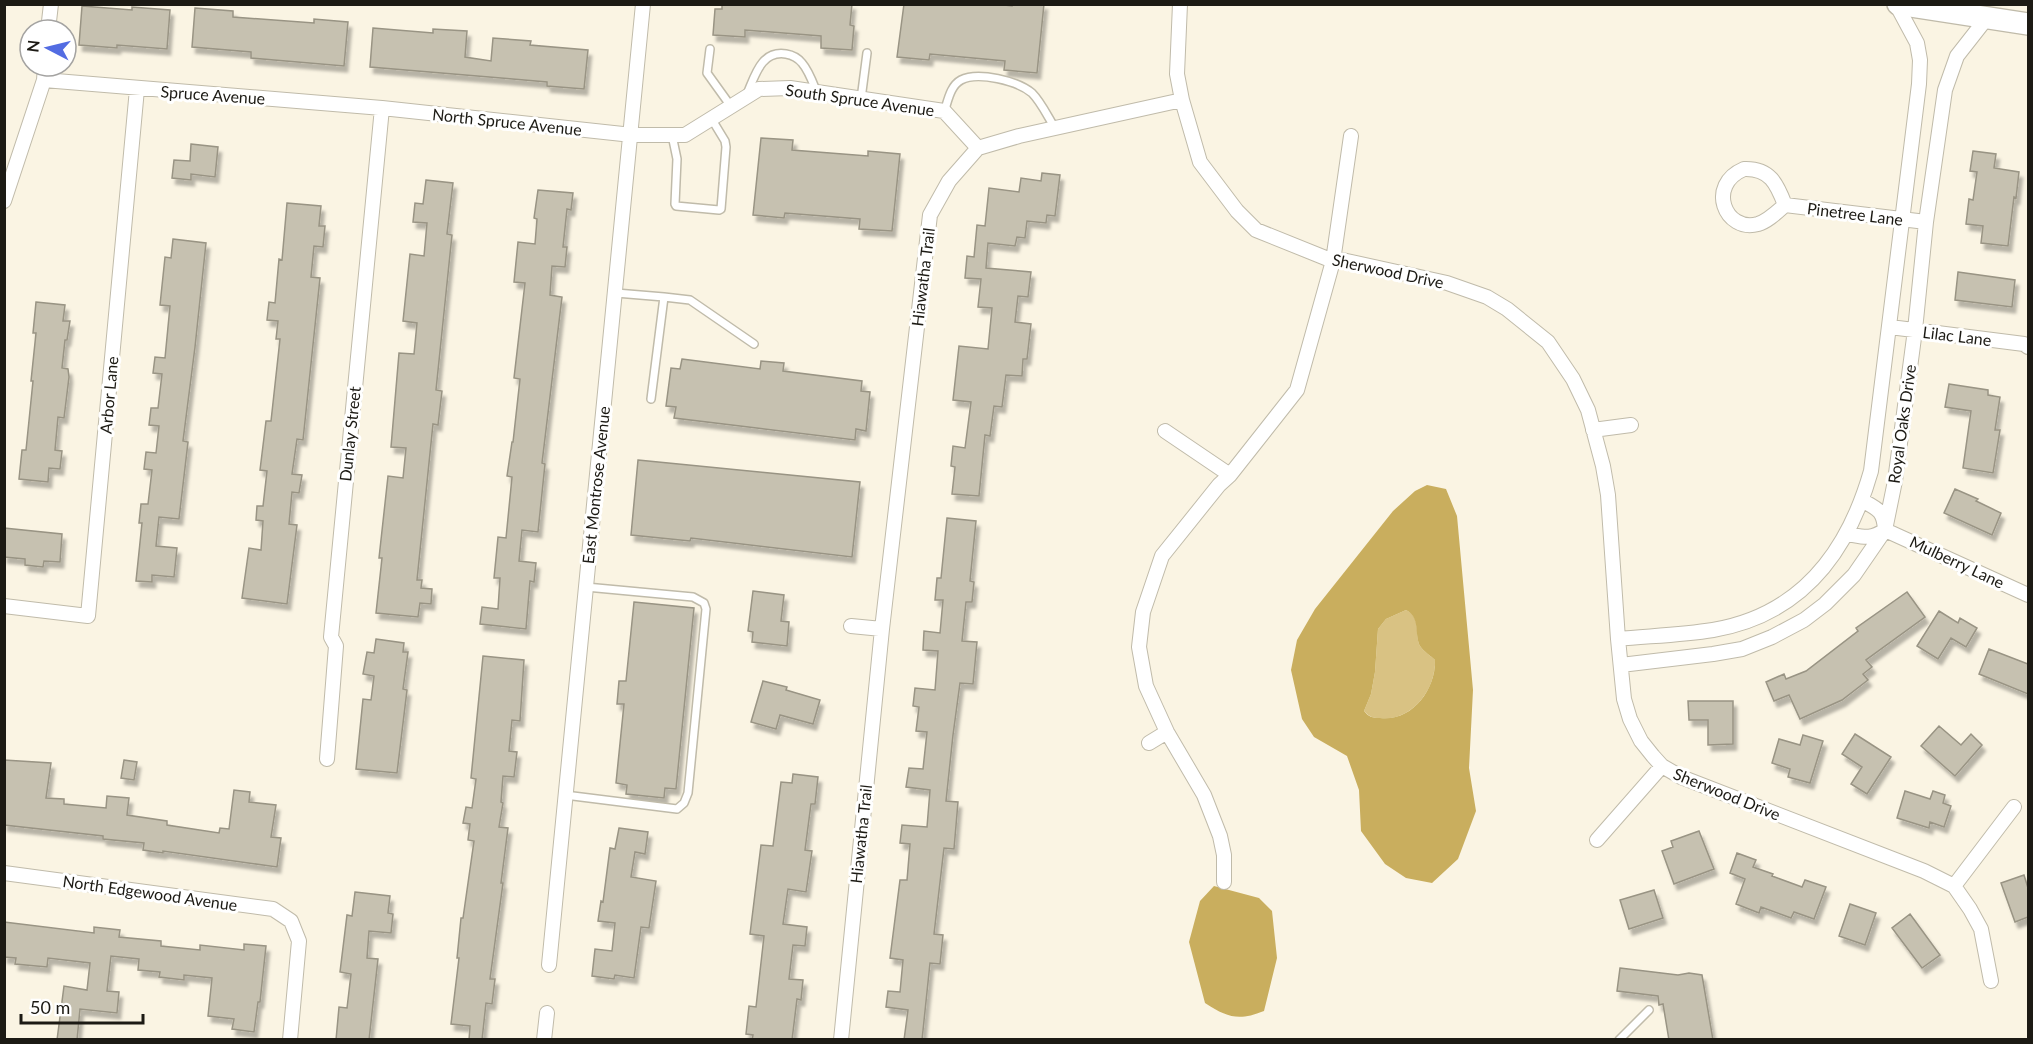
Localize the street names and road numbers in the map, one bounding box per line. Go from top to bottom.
street label: South Spruce Avenue [784,80,936,119]
street label: Spruce Avenue [160,81,266,108]
street label: North Spruce Avenue [431,104,583,139]
street label: Pinetree Lane [1806,198,1904,229]
street label: Hiawatha Trail [907,226,938,327]
street label: Sherwood Drive [1331,249,1446,292]
street label: Lilac Lane [1922,322,1993,349]
street label: Arbor Lane [96,355,121,435]
street label: Royal Oaks Drive [1884,363,1919,485]
street label: Dunlay Street [335,385,364,482]
street label: East Montrose Avenue [578,405,613,565]
street label: Mulberry Lane [1907,531,2007,592]
street label: Sherwood Drive [1671,763,1783,824]
street label: Hiawatha Trail [846,784,875,884]
street label: North Edgewood Avenue [62,871,239,914]

